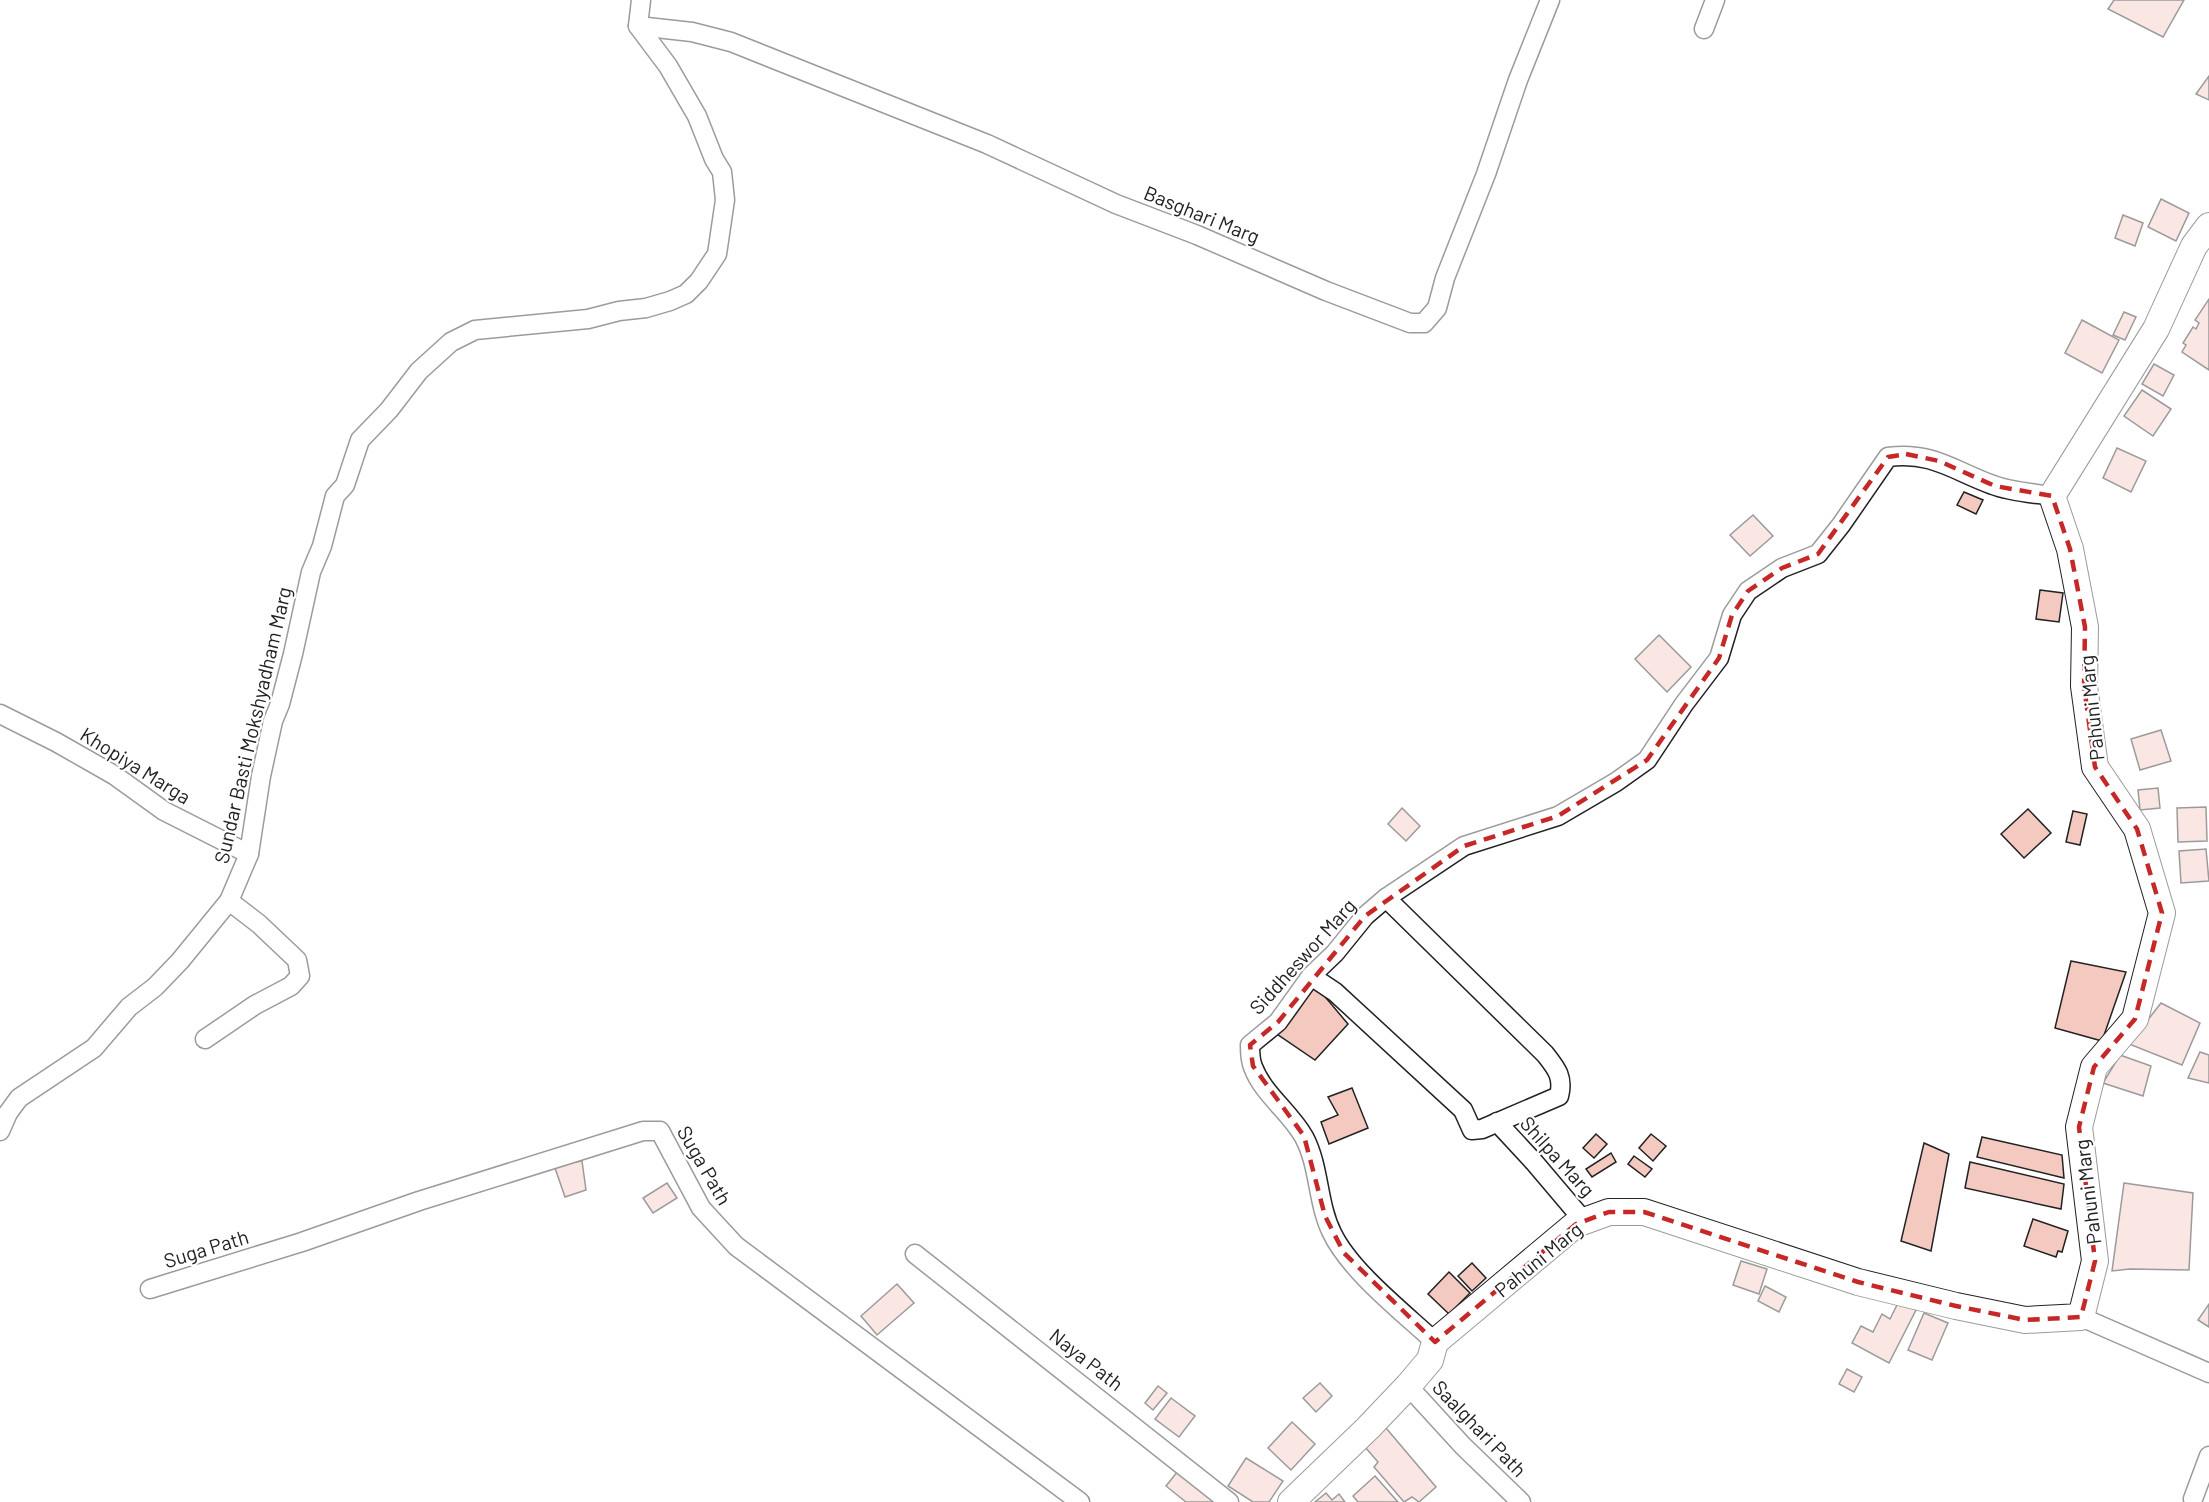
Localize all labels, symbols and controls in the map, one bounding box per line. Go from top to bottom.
street label: Basghari Marg [1141,180,1263,248]
street label: Sundar Basti Mokshyadham Marg [208,584,296,866]
street label: Pahuni Marg [2074,654,2108,762]
street label: Khopiya Marga [76,722,196,808]
street label: Siddheswor Marg [1244,893,1360,1019]
street label: Shilpa Marg [1516,1111,1600,1201]
street label: Suga Path [673,1121,737,1209]
street label: Pahuni Marg [2069,1138,2105,1246]
street label: Pahuni Marg [1489,1216,1587,1302]
street label: Suga Path [161,1224,251,1272]
street label: Naya Path [1045,1323,1129,1395]
street label: Saalghari Path [1428,1375,1532,1481]

